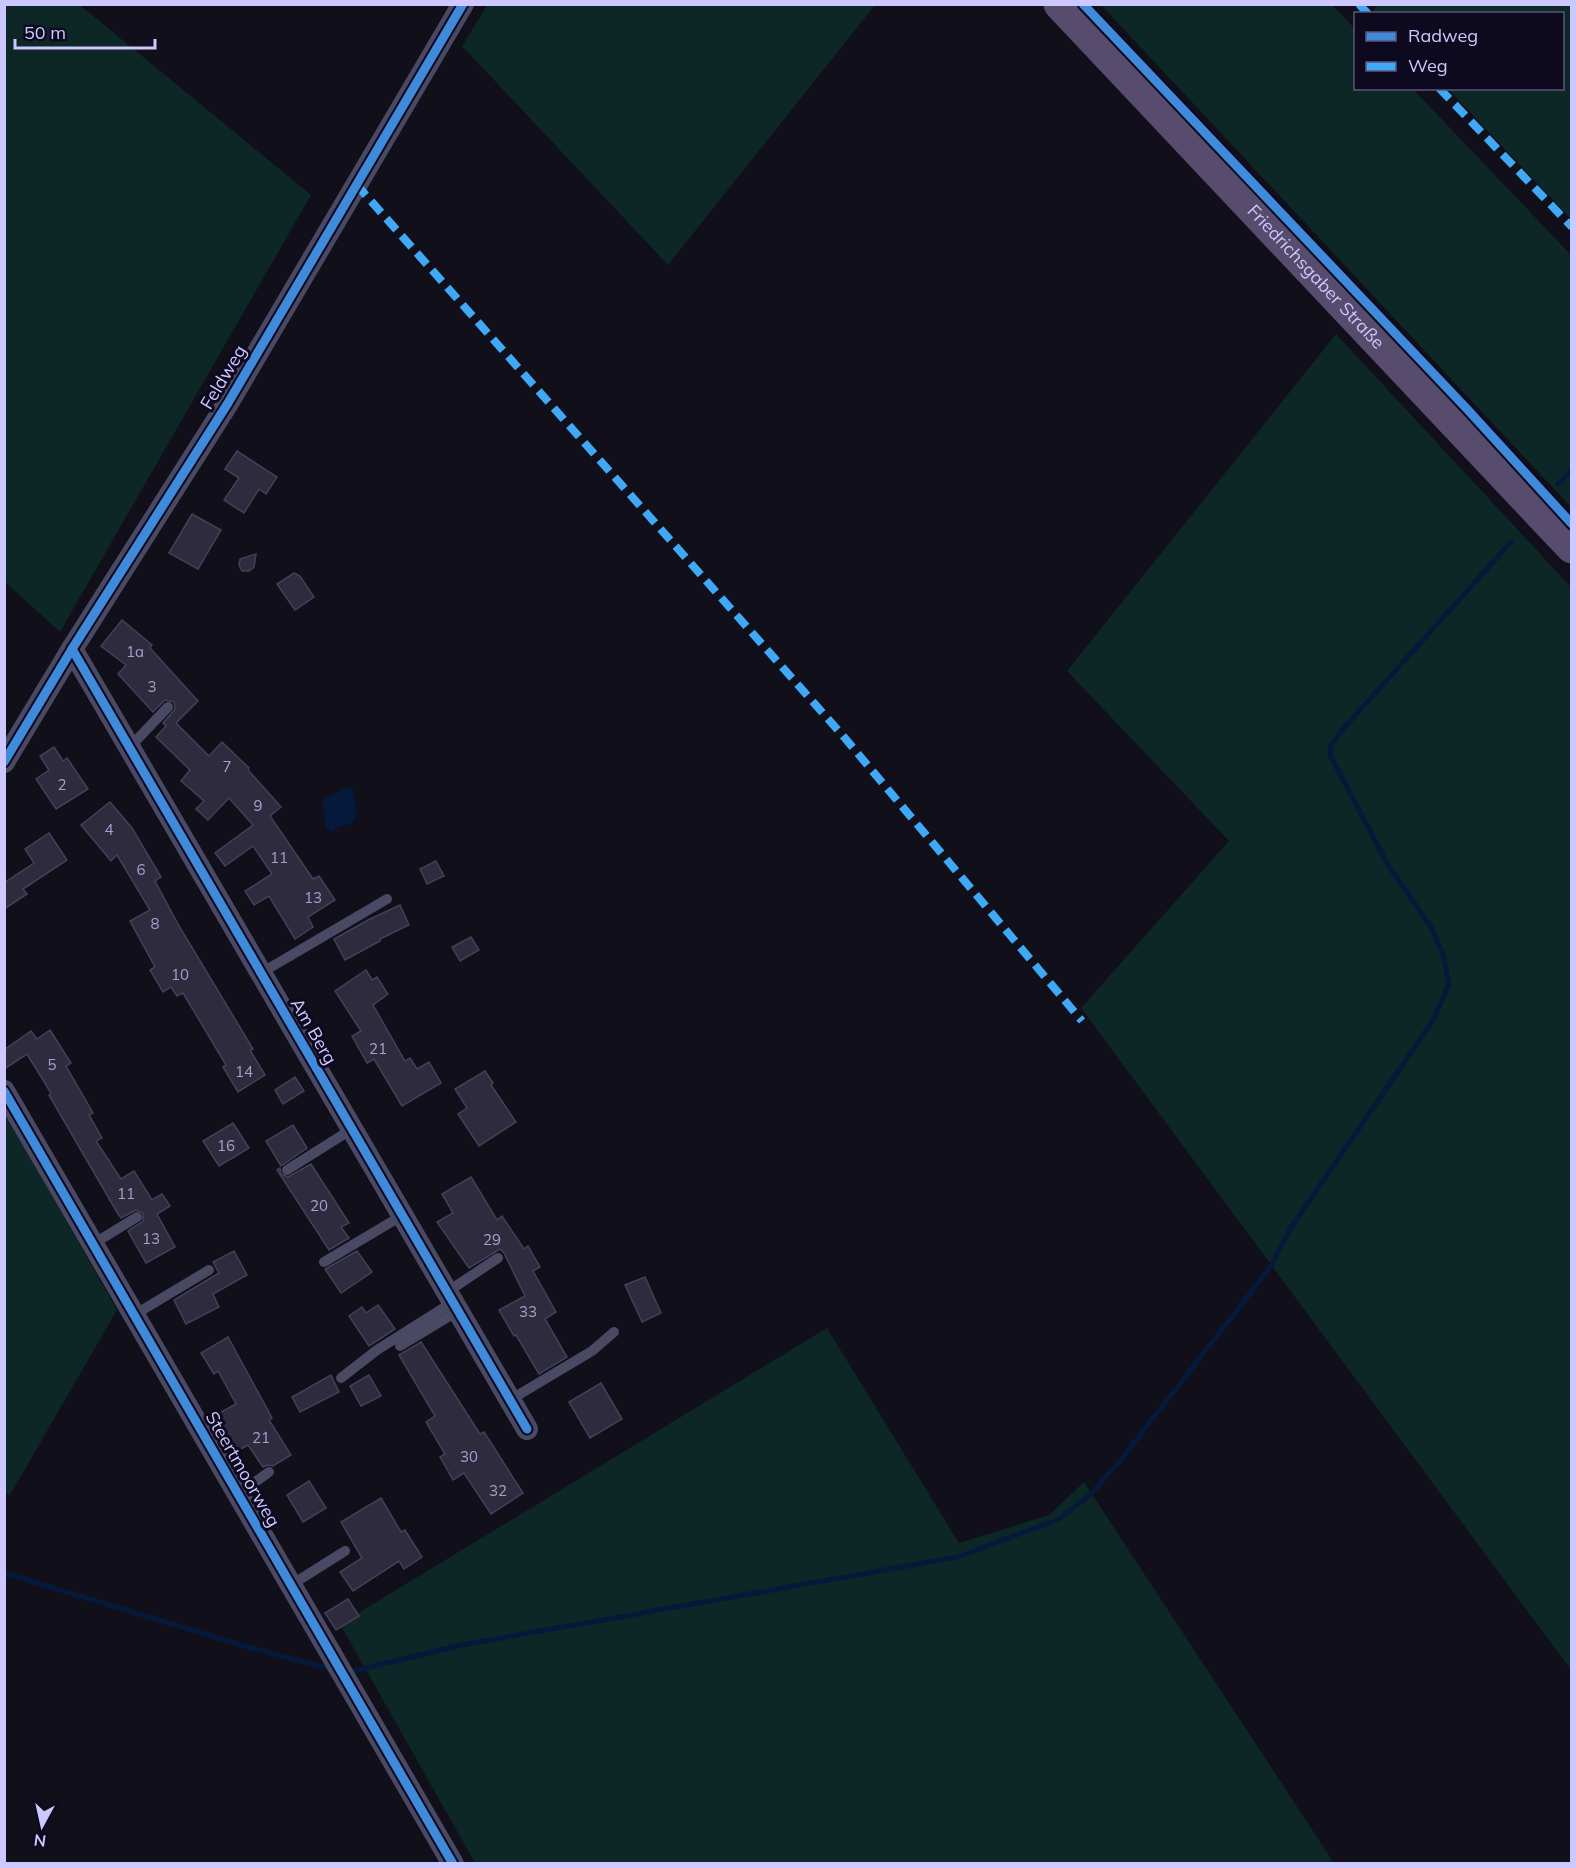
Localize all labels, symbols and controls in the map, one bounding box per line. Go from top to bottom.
scale bar [15,12,154,50]
legend [1354,12,1564,90]
text: 50 m [24,21,66,44]
text: Radweg [1408,24,1478,47]
text: Weg [1408,54,1448,77]
street label: Friedrichsgaber Straße [1243,199,1390,353]
street label: Feldweg [195,341,251,413]
house number: 1a [126,642,144,661]
house number: 3 [147,677,157,696]
house number: 7 [222,757,232,776]
house number: 2 [57,775,67,794]
house number: 9 [253,796,263,815]
house number: 4 [104,820,114,839]
house number: 11 [270,848,288,867]
house number: 6 [136,860,146,879]
house number: 13 [304,888,322,907]
house number: 8 [150,914,160,933]
house number: 10 [171,965,189,984]
street label: Am Berg [286,994,342,1068]
house number: 21 [369,1039,387,1058]
house number: 5 [47,1055,57,1074]
house number: 14 [235,1062,253,1081]
house number: 16 [217,1136,235,1155]
house number: 11 [117,1184,135,1203]
house number: 20 [310,1196,328,1215]
house number: 13 [142,1229,160,1248]
house number: 29 [483,1230,501,1249]
house number: 33 [519,1302,537,1321]
street label: Steertmoorweg [201,1407,285,1531]
house number: 21 [252,1428,270,1447]
house number: 30 [460,1447,478,1466]
house number: 32 [489,1481,507,1500]
north arrow [12,1796,72,1856]
text: N [33,1830,47,1852]

